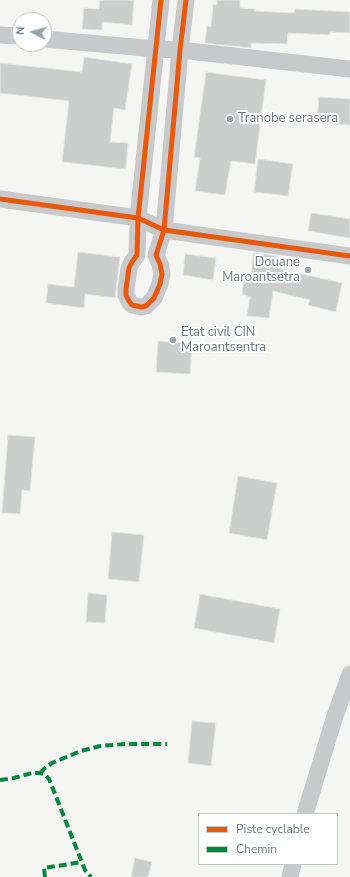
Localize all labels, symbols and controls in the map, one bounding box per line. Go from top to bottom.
north arrow [12,12,52,52]
text: N [13,26,28,36]
place label: Tranobe serasera [238,111,338,127]
marker: Tranobe serasera [225,114,235,124]
place label: Douane Maroantsetra [222,255,300,286]
marker: Douane Maroantsetra [303,265,313,275]
place label: Etat civil CIN Maroantsentra [181,325,266,356]
marker: Etat civil CIN Maroantsentra [168,335,178,345]
legend [198,813,338,865]
text: Piste cyclable [236,821,310,837]
text: Chemin [236,841,277,857]

